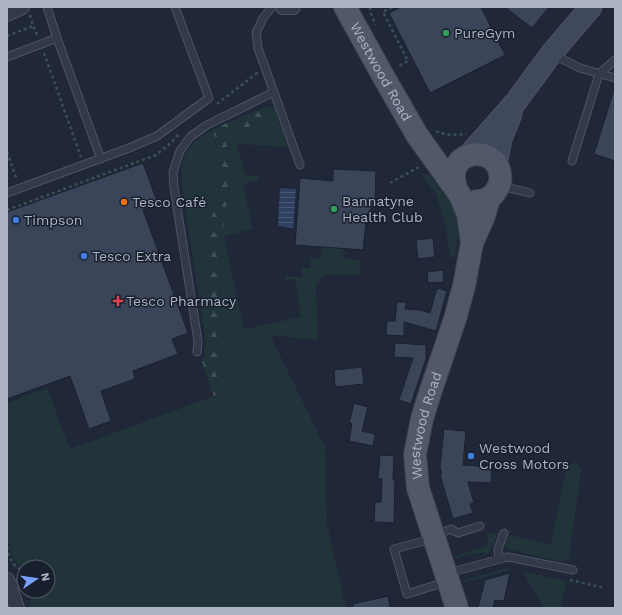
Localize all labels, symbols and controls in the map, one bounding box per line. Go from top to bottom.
street label: Westwood Road [347,20,415,124]
place label: PureGym [454,25,515,41]
marker: PureGym [441,28,451,38]
place label: Bannatyne Health Club [342,193,423,225]
place label: Tesco Café [132,194,206,210]
marker: Tesco Café [119,197,129,207]
marker: Bannatyne Health Club [329,204,339,214]
place label: Timpson [24,212,83,228]
marker: Timpson [11,215,21,225]
place label: Tesco Extra [92,248,171,264]
marker: Tesco Extra [79,251,89,261]
place label: Tesco Pharmacy [126,293,237,309]
marker: Tesco Pharmacy [113,296,123,306]
street label: Westwood Road [407,370,445,480]
place label: Westwood Cross Motors [479,440,569,472]
marker: Westwood Cross Motors [466,451,476,461]
north arrow [16,559,56,599]
text: N [38,571,53,582]

